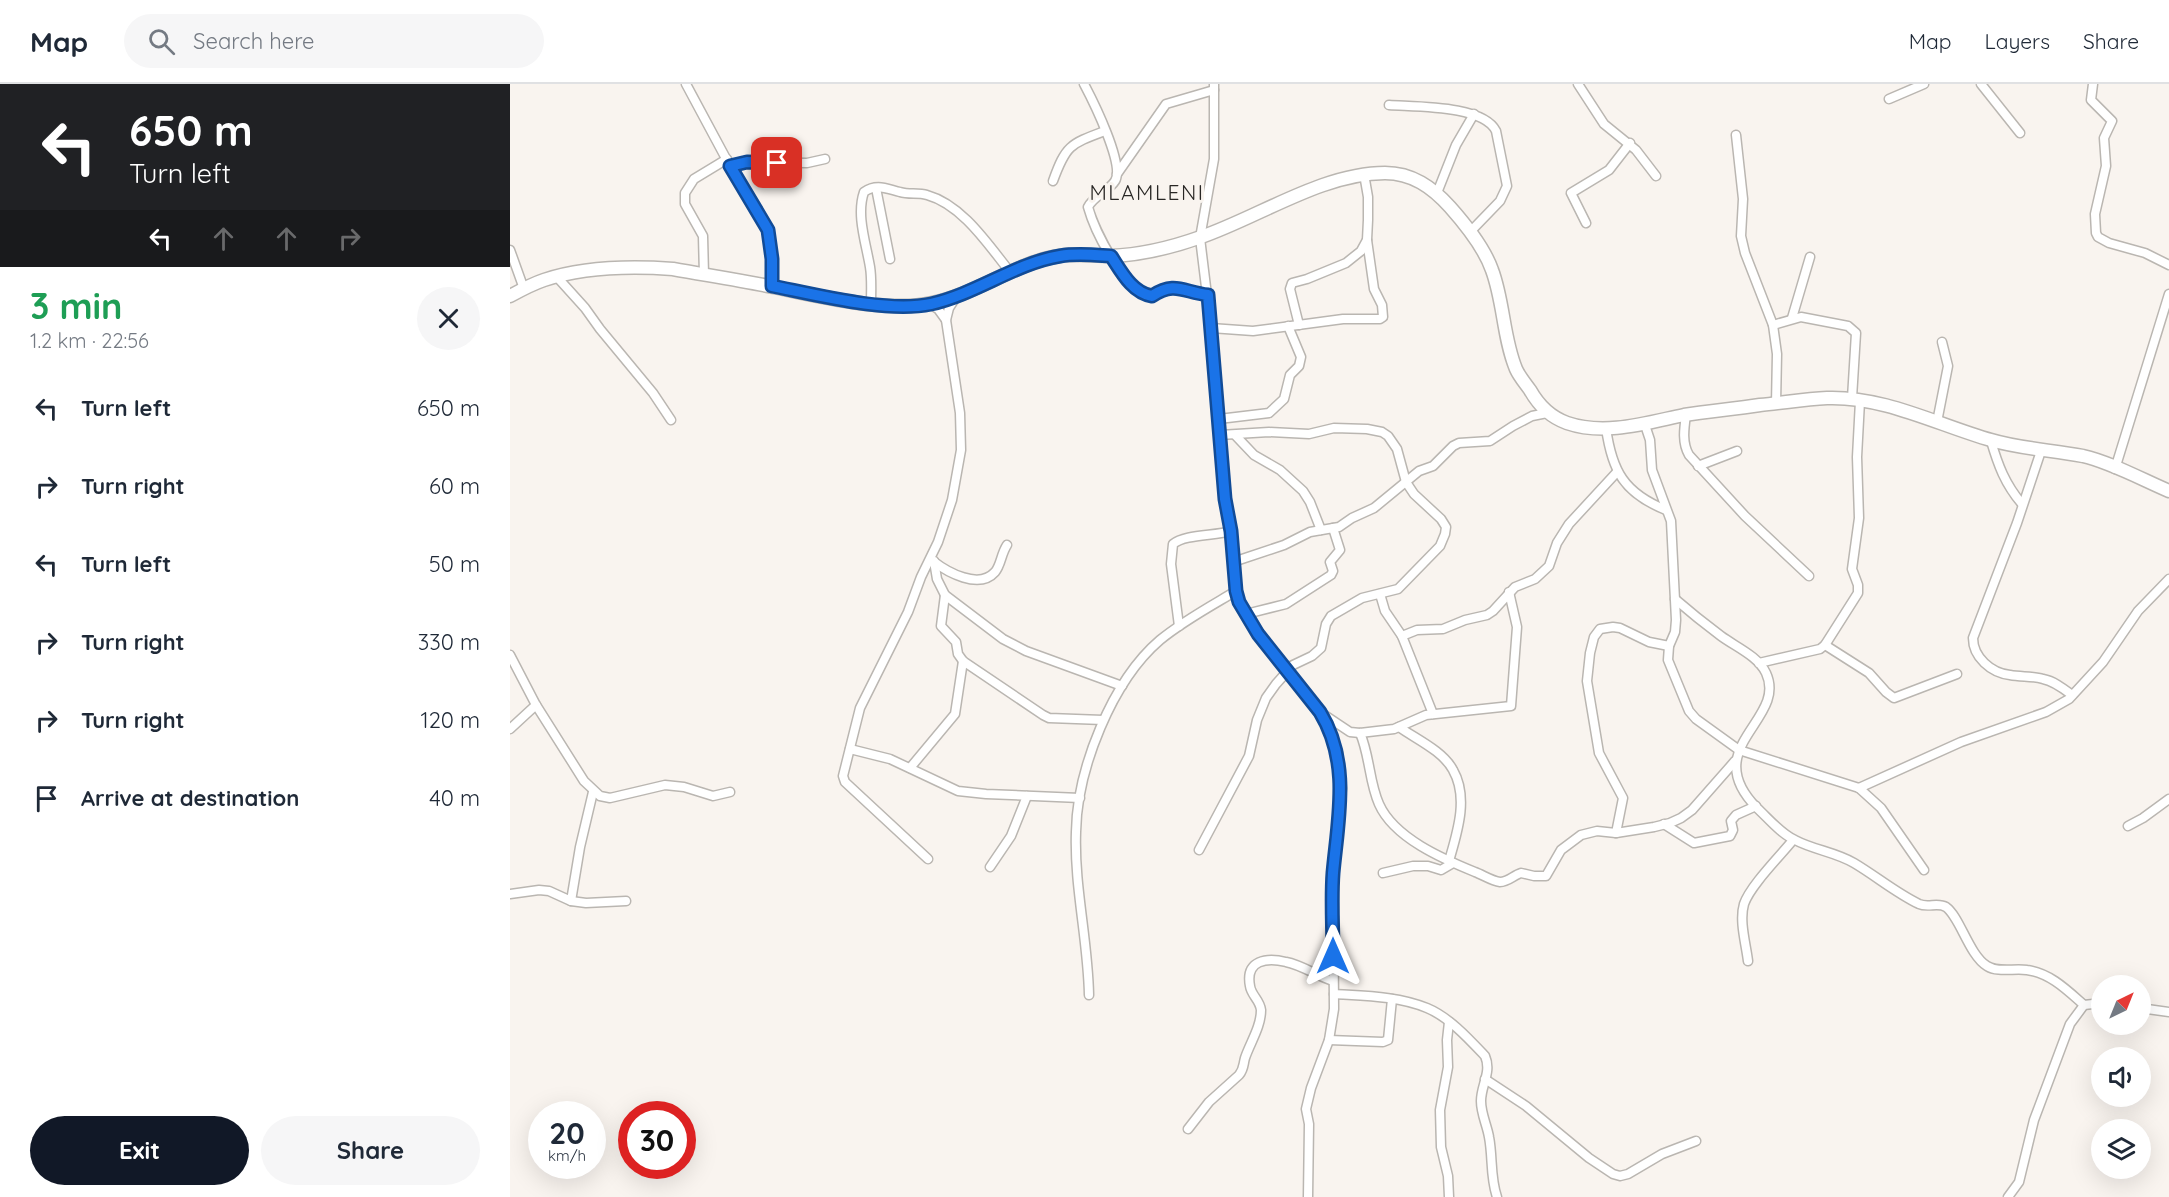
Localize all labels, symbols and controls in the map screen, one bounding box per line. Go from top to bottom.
search box [124,14,544,68]
text: Map [30,24,88,59]
icon: search [145,25,178,58]
text: Search here [193,27,315,55]
text: Map [1909,28,1952,54]
text: Layers [1985,28,2050,54]
text: Share [2083,28,2139,54]
text: 650 m [129,104,253,157]
icon: left [30,108,108,186]
pin [751,137,802,188]
icon: arrive [760,146,793,179]
text: Turn left [129,156,231,190]
district label: MLAMLENI [1089,179,1205,205]
icon: left [144,222,177,255]
icon: ahead [207,222,240,255]
icon: ahead [270,222,303,255]
icon: right [333,222,366,255]
text: 3 min [30,283,123,328]
button: close [417,287,480,350]
text: 1.2 km · 22:56 [30,328,149,353]
icon: left [30,392,63,425]
text: Turn left [81,394,171,422]
text: 650 m [417,394,480,422]
icon: right [30,470,63,503]
text: Turn right [81,472,185,500]
text: 60 m [429,472,480,500]
icon: left [30,548,63,581]
text: Turn left [81,550,171,578]
text: 50 m [429,550,480,578]
icon: right [30,626,63,659]
text: Turn right [81,628,185,656]
text: 330 m [418,628,480,656]
icon: right [30,704,63,737]
text: Turn right [81,706,185,734]
text: 120 m [421,706,480,734]
icon: arrive [30,782,63,815]
text: Arrive at destination [81,784,299,812]
text: 40 m [429,784,480,812]
position arrow [1301,924,1365,988]
north arrow [2091,975,2151,1035]
map controls [2091,975,2151,1179]
button: sound [2091,1047,2151,1107]
speed limit sign: 30 [618,1101,696,1179]
text: 20 [549,1114,585,1152]
button: Exit [30,1116,249,1185]
button: Share [261,1116,480,1185]
button: layers [2091,1119,2151,1179]
text: km/h [548,1146,586,1165]

